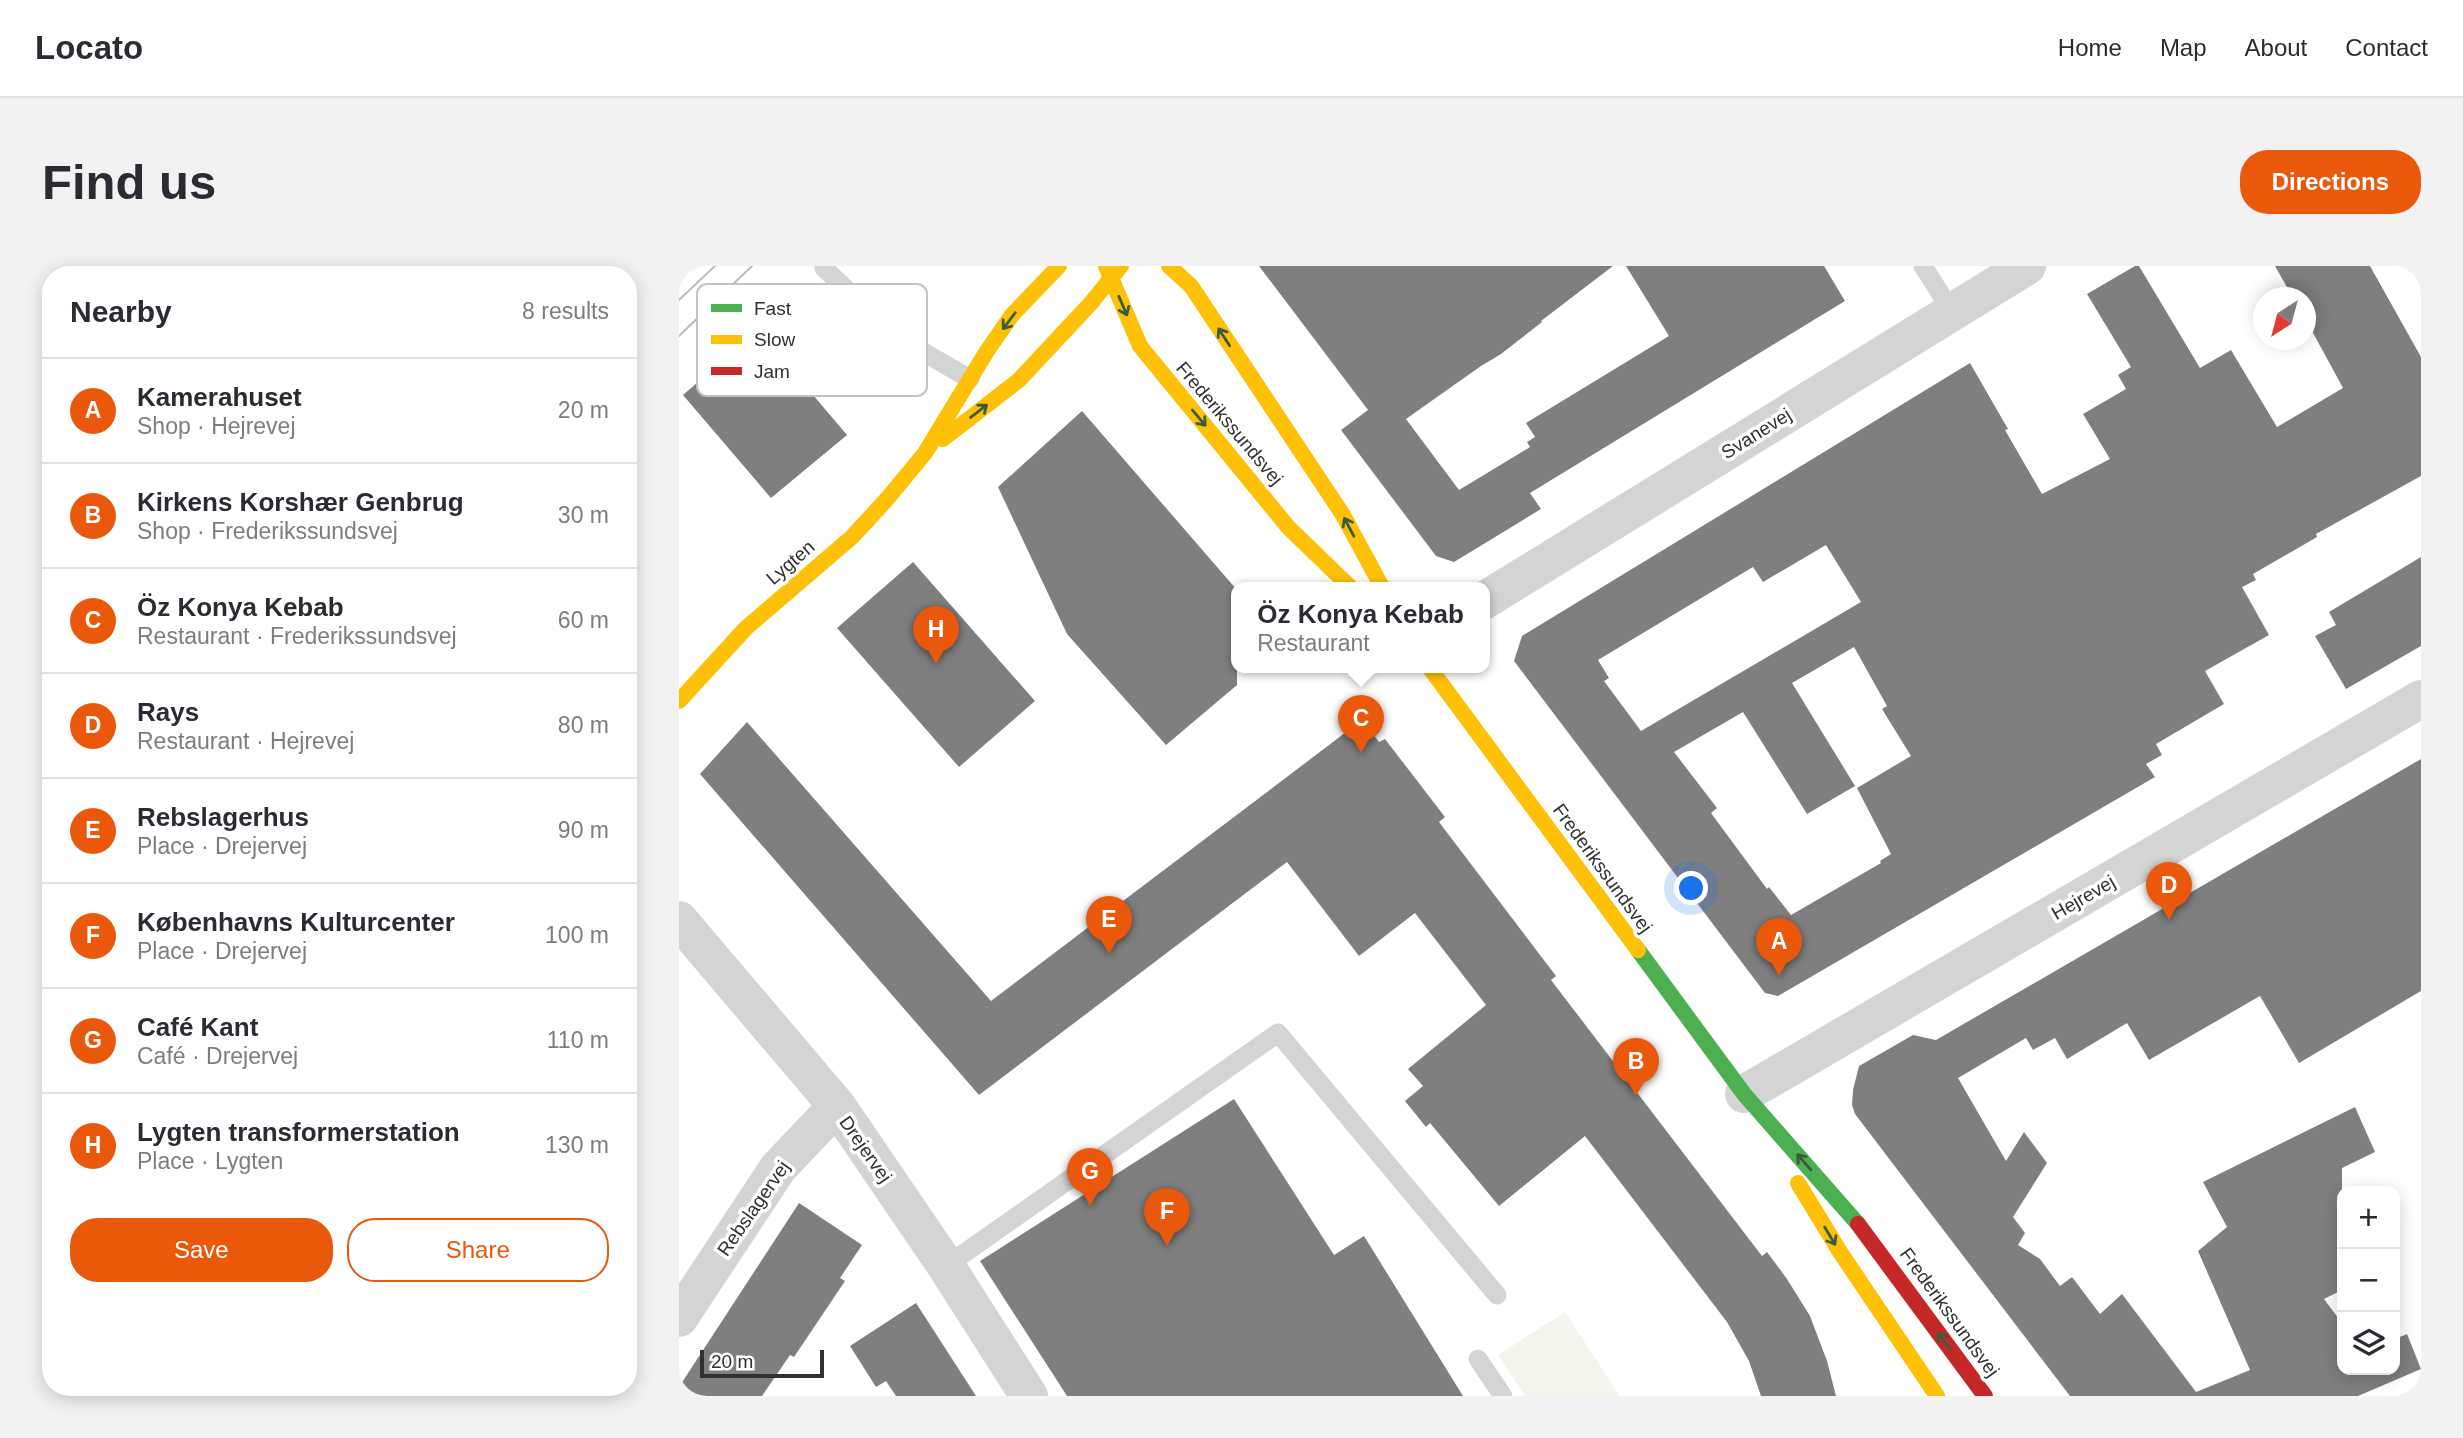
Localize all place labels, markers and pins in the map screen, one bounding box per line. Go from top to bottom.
pin: H [913,606,959,664]
pin: C [1338,695,1384,753]
pin: D [2146,862,2192,920]
pin: E [1086,896,1132,954]
pin: A [1756,918,1802,976]
pin: B [1613,1038,1659,1096]
pin: G [1067,1148,1113,1206]
pin: F [1144,1188,1190,1246]

